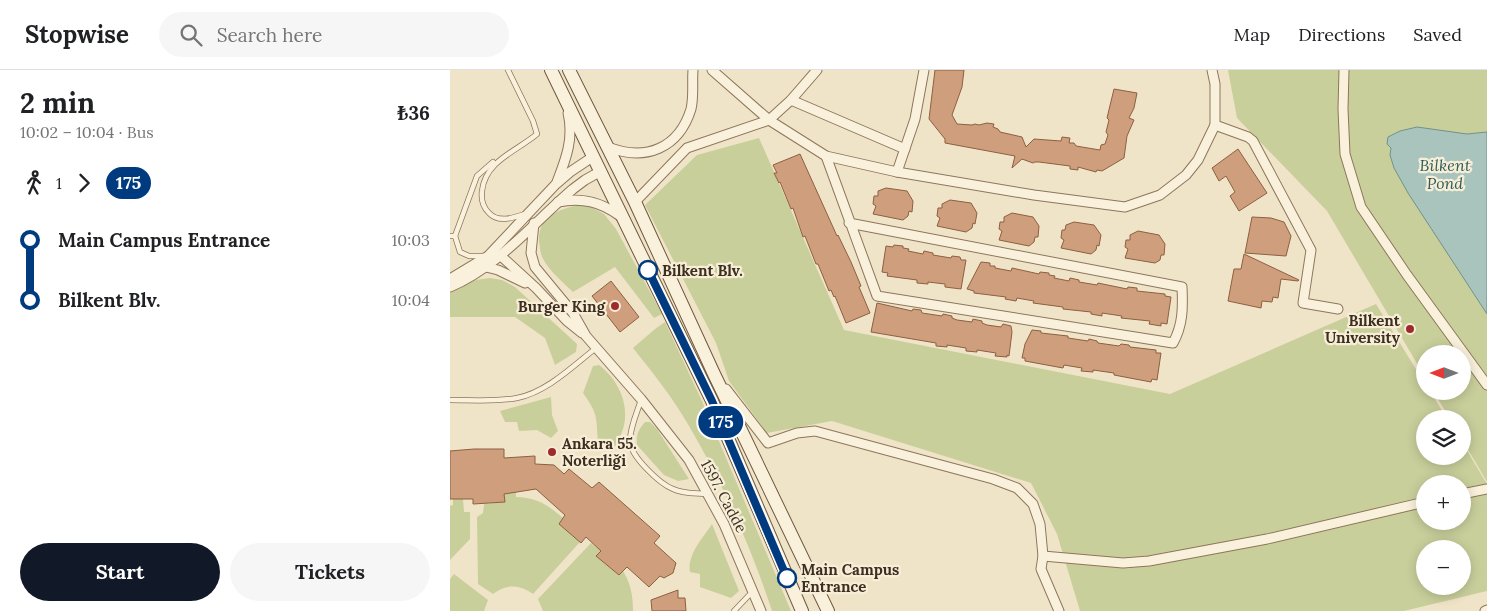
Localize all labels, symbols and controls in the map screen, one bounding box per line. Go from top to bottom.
search box [159,12,509,57]
text: Stopwise [25,19,129,50]
icon: search [177,21,205,49]
text: Search here [217,23,322,47]
text: Map [1234,23,1270,46]
text: Directions [1298,23,1385,46]
text: Saved [1413,23,1462,46]
text: 2 min [20,85,95,121]
text: ₺36 [397,101,430,125]
text: 10:02 – 10:04 · Bus [20,122,154,142]
water label: Bilkent Pond [1419,155,1471,193]
icon: walk [20,169,48,197]
icon: forward [70,169,98,197]
text: 175 [116,171,141,194]
text: 1 [56,173,62,193]
text: Main Campus Entrance [58,228,270,252]
text: 10:03 [391,230,430,250]
marker: Bilkent Blv. [638,260,658,280]
place label: Bilkent Blv. [662,261,743,280]
text: Bilkent Blv. [58,288,160,312]
text: 10:04 [392,290,430,310]
place label: Burger King [518,297,606,316]
marker: Burger King [609,300,621,312]
place label: Bilkent University [1325,311,1401,347]
marker: Bilkent University [1404,323,1416,335]
north arrow [1416,345,1471,400]
map controls [1416,345,1471,595]
line badge: 175 [692,406,750,438]
text: 175 [708,410,734,433]
button: layers [1416,410,1471,465]
place label: Ankara 55. Noterliği [562,434,637,470]
marker: Ankara 55. Noterliği [546,446,558,458]
street label: 1597. Cadde [697,456,751,536]
button: + [1416,475,1471,530]
button: − [1416,540,1471,595]
button: Start [20,543,220,601]
button: Tickets [230,543,430,601]
place label: Main Campus Entrance [801,560,899,596]
marker: Main Campus Entrance [777,568,797,588]

